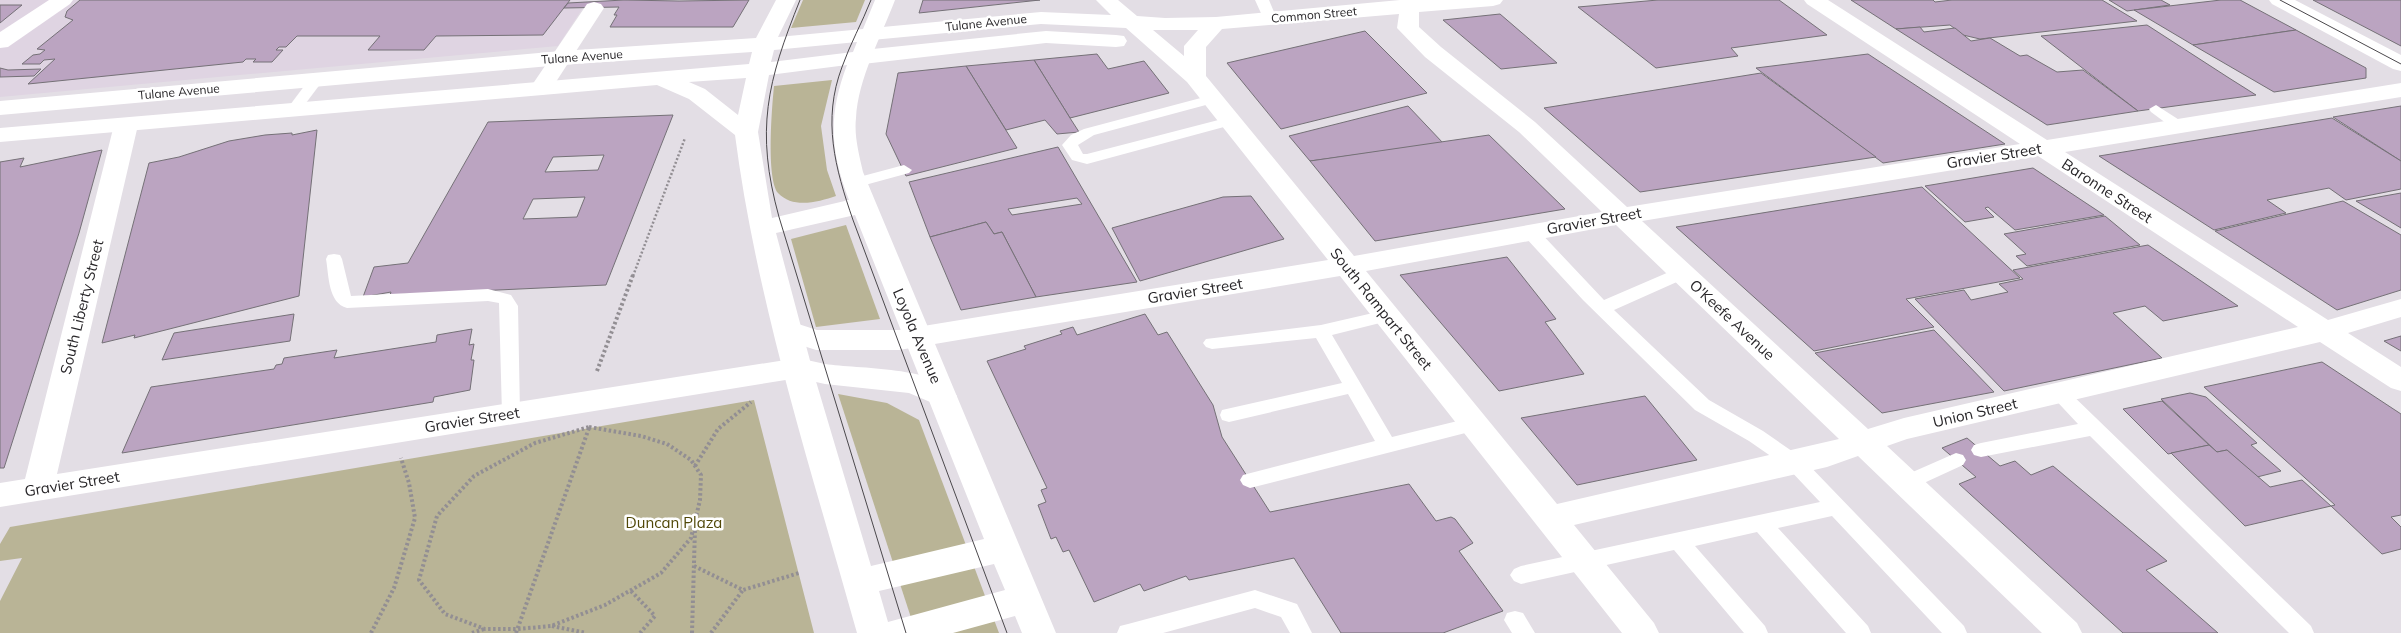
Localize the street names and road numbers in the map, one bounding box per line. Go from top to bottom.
street label: Common Street [1271,3,1357,26]
street label: Tulane Avenue [944,11,1027,34]
street label: Tulane Avenue [541,46,623,67]
street label: Tulane Avenue [138,80,220,103]
street label: Gravier Street [1945,139,2043,172]
street label: Baronne Street [2058,154,2156,227]
street label: Gravier Street [1545,203,1643,238]
street label: South Liberty Street [56,238,107,376]
street label: South Rampart Street [1326,244,1436,374]
street label: Gravier Street [1146,274,1244,307]
street label: O'Keefe Avenue [1686,275,1779,364]
street label: Loyola Avenue [889,285,946,386]
street label: Union Street [1931,394,2019,431]
street label: Gravier Street [423,403,521,436]
street label: Gravier Street [23,467,121,500]

